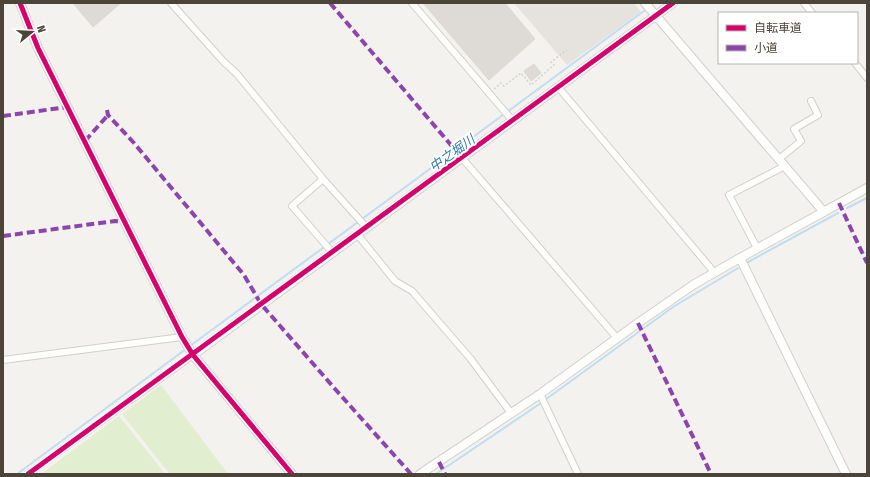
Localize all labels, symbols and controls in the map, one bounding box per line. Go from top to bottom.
north arrow [12,12,52,52]
legend [718,12,858,64]
text: 自転車道 [754,21,802,35]
text: N [34,24,48,34]
text: 小道 [754,41,778,55]
water label: 中之堀川 [427,130,479,174]

